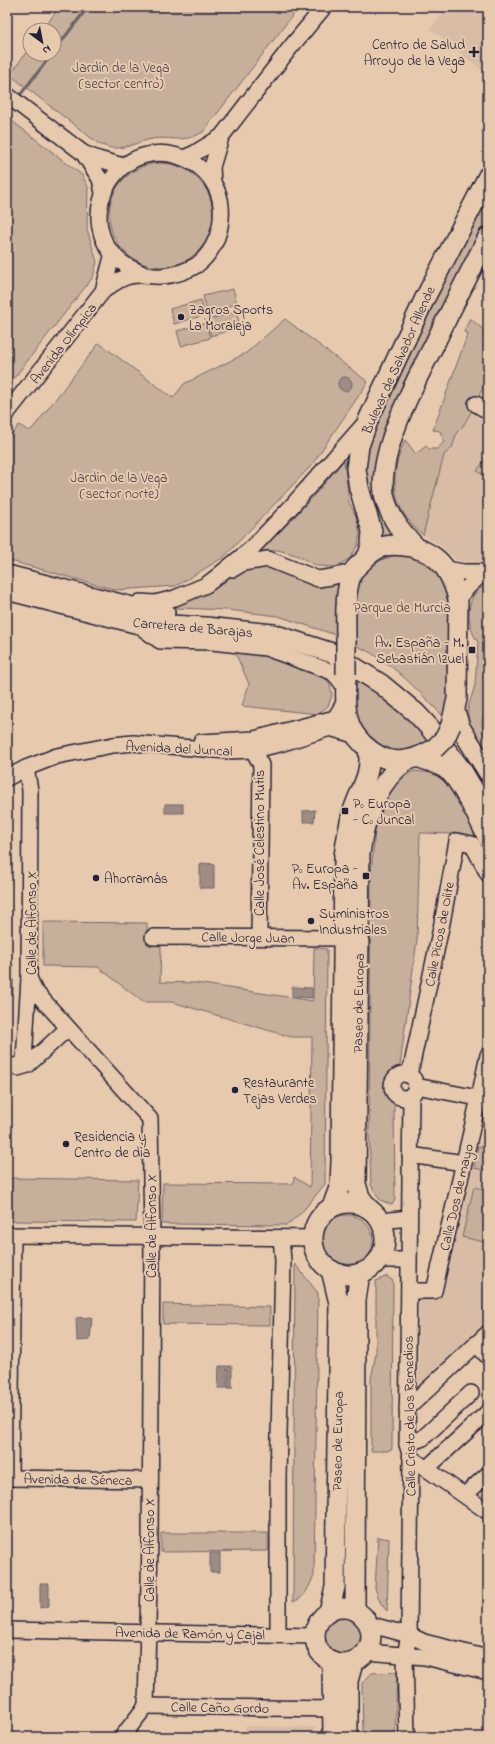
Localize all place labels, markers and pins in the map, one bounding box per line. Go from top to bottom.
place label: Centro de Salud Arroyo de la Vega [364,35,465,73]
marker: Centro de Salud Arroyo de la Vega [468,46,480,58]
place label: Zagros Sports La Moraleja [189,300,273,337]
marker: Zagros Sports La Moraleja [176,312,186,322]
place label: Av. España - M. Sebastián Izuel [375,633,464,670]
marker: Av. España - M. Sebastián Izuel [467,645,477,655]
place label: Pº Europa - Cº Juncal [353,794,414,831]
marker: Pº Europa - Cº Juncal [340,806,350,816]
place label: Pº Europa - Av. España [292,859,358,896]
place label: Ahorramás [104,869,168,890]
marker: Pº Europa - Av. España [361,871,371,881]
marker: Ahorramás [91,873,101,883]
place label: Suministros Industriales [319,904,389,941]
marker: Suministros Industriales [306,916,316,926]
place label: Restaurante Tejas Verdes [243,1073,317,1110]
marker: Restaurante Tejas Verdes [230,1085,240,1095]
place label: Residencia y Centro de dia [74,1127,150,1164]
marker: Residencia y Centro de dia [61,1139,71,1149]

